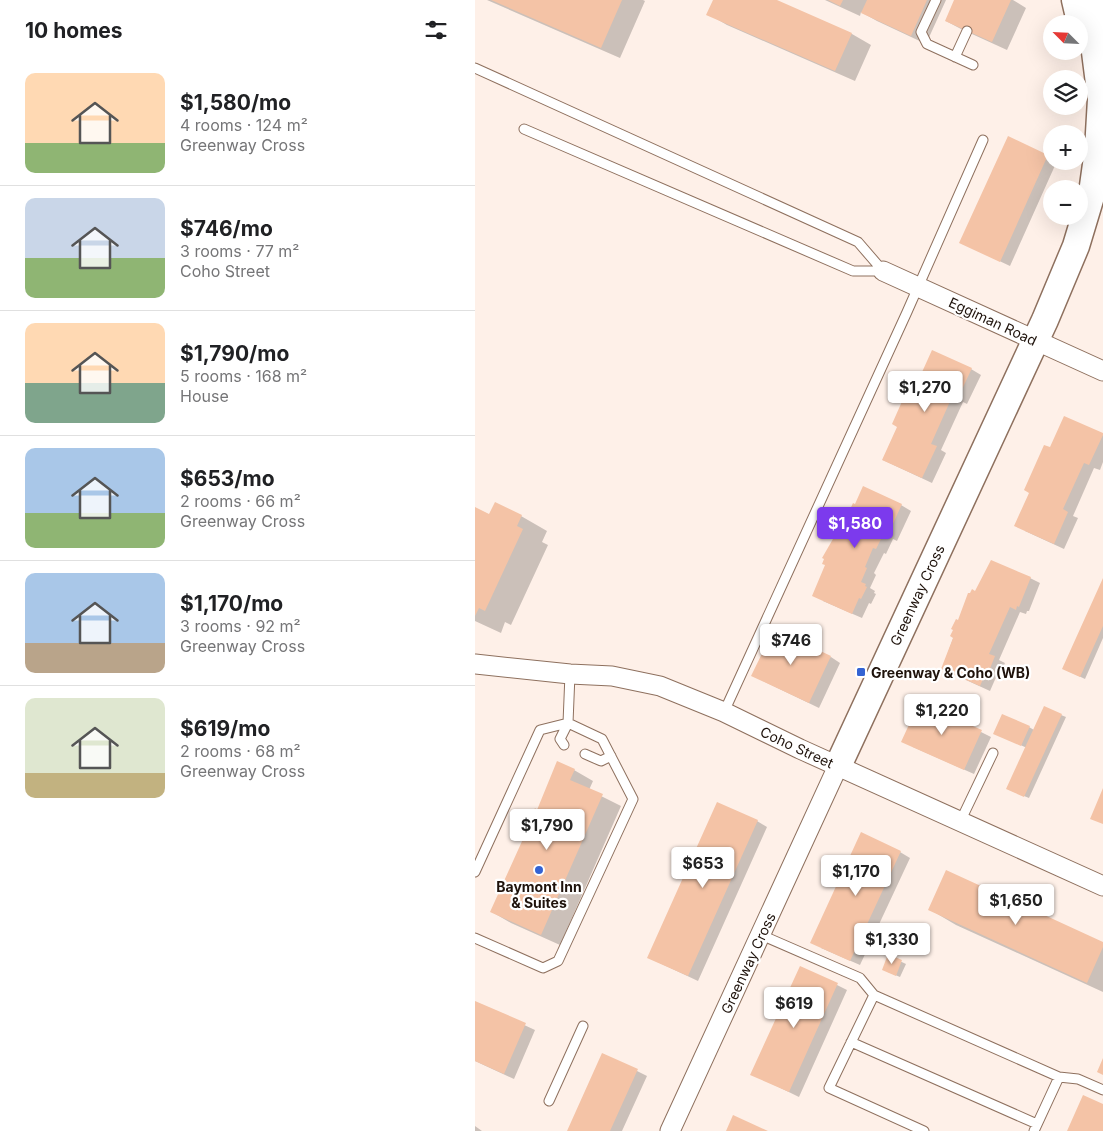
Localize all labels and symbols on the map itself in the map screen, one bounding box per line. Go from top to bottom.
north arrow [1043,15,1087,60]
street label: Eggiman Road [946,293,1040,349]
pin: $1,270 [884,370,966,413]
pin: $1,580 [814,506,896,549]
street label: Greenway Cross [886,542,948,648]
pin: $746 [761,624,821,666]
place label: Greenway & Coho (WB) [871,664,1030,681]
marker: Greenway & Coho (WB) [855,666,867,678]
pin: $1,220 [901,694,983,736]
street label: Coho Street [758,723,837,772]
pin: $1,790 [506,808,588,851]
pin: $653 [673,846,733,889]
pin: $1,170 [815,854,897,897]
marker: Baymont Inn & Suites [533,864,545,876]
place label: Baymont Inn & Suites [496,878,582,911]
pin: $1,650 [975,884,1057,926]
street label: Greenway Cross [717,910,779,1016]
pin: $1,330 [851,922,933,965]
pin: $619 [764,986,824,1029]

